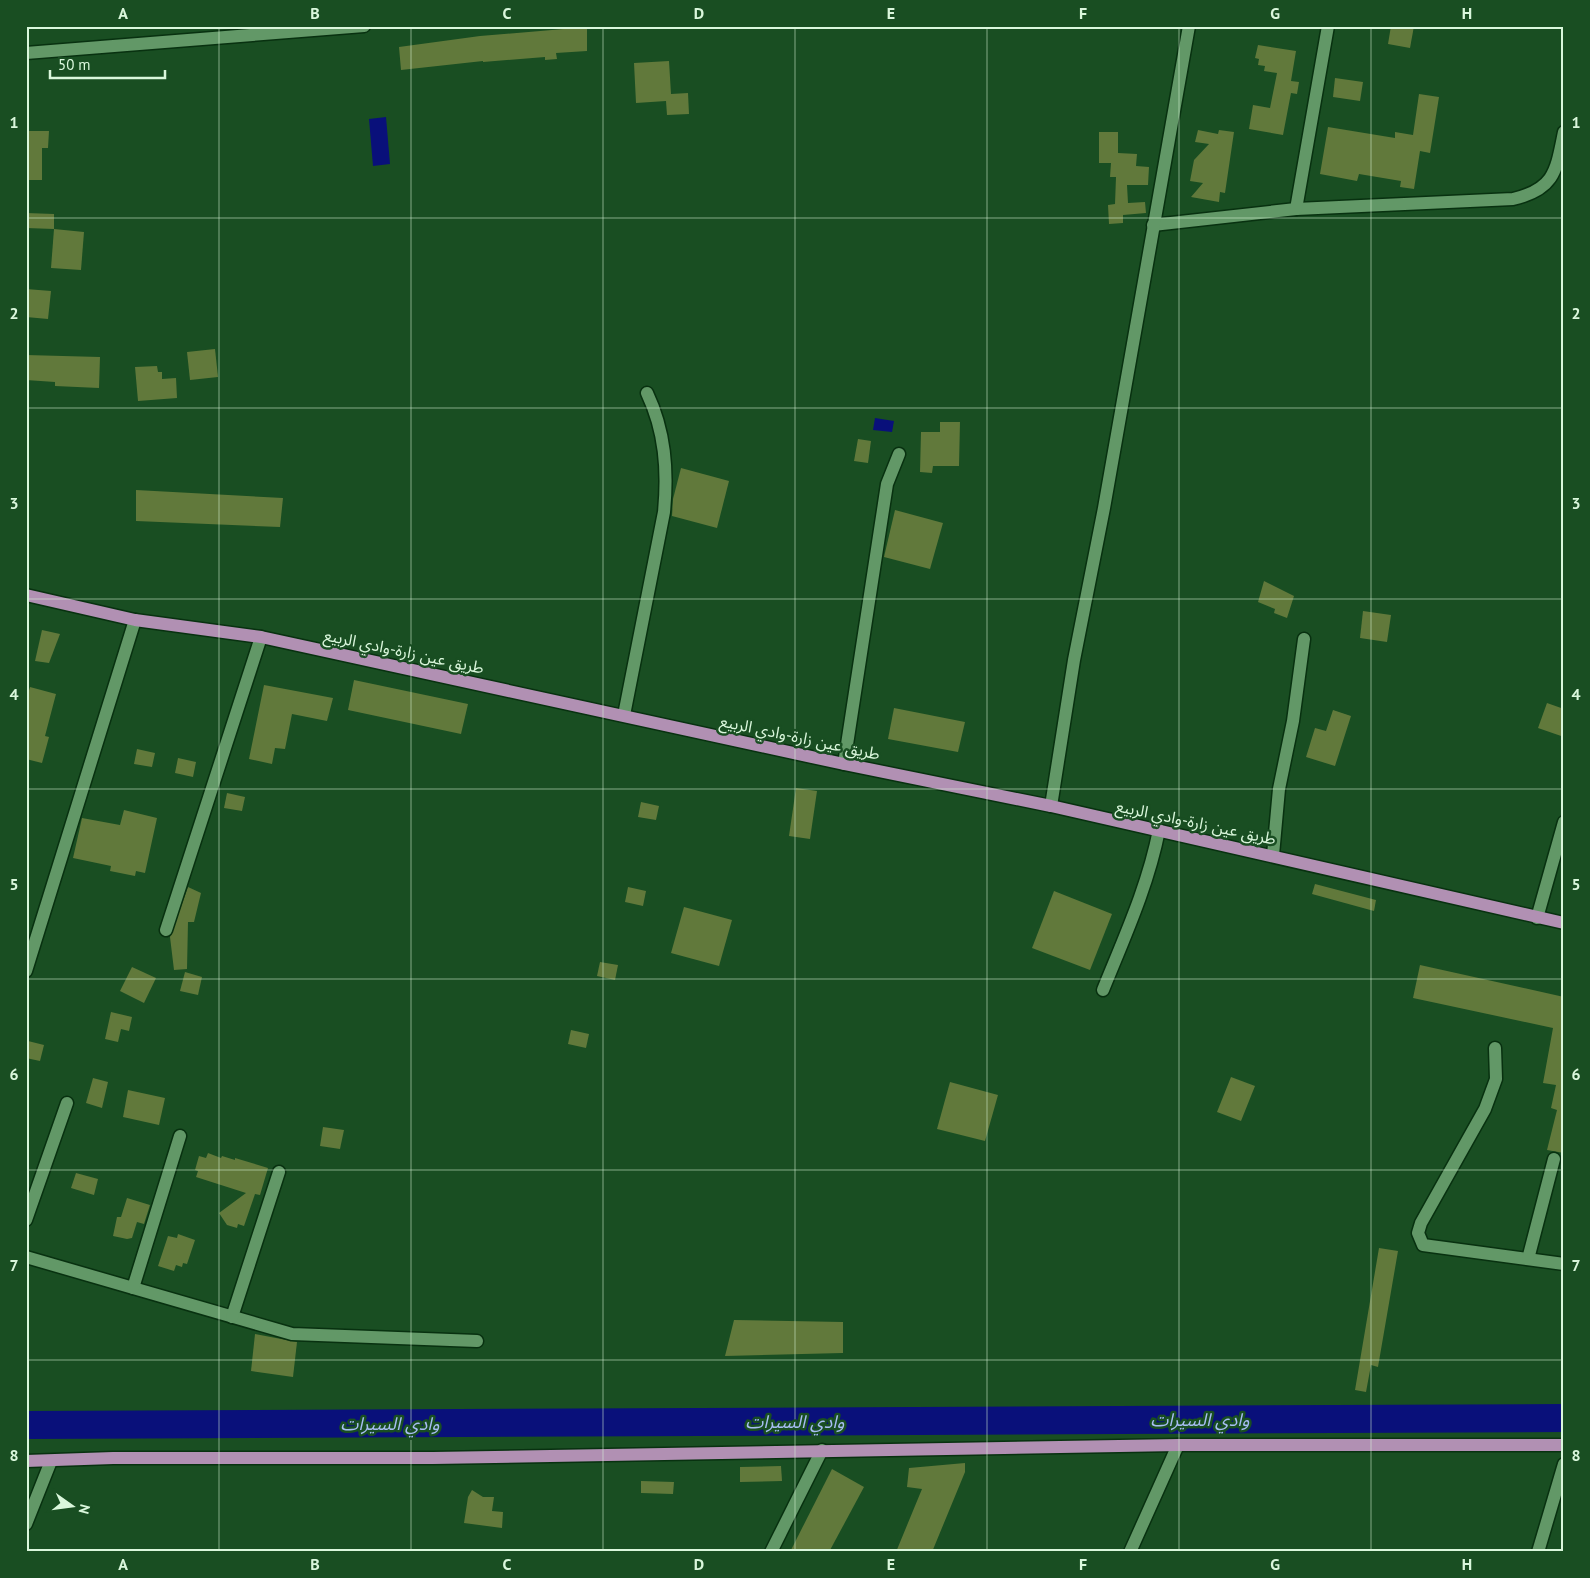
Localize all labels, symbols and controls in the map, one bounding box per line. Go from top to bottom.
text: A [118,3,128,23]
text: B [310,3,320,23]
text: C [503,3,512,23]
text: D [694,3,704,23]
text: E [887,3,895,23]
text: F [1079,3,1087,23]
text: G [1270,3,1280,23]
text: H [1462,3,1472,23]
scale bar [50,48,165,80]
text: 50 m [58,55,91,74]
text: 1 [9,112,19,132]
text: 1 [1571,112,1581,132]
text: 2 [9,303,19,323]
text: 2 [1571,303,1581,323]
text: 3 [9,493,19,513]
text: 3 [1571,493,1581,513]
street label: طريق عين زارة-وادي الربيع [322,624,486,681]
text: 4 [9,684,19,704]
text: 4 [1571,684,1581,704]
street label: طريق عين زارة-وادي الربيع [718,710,882,767]
street label: طريق عين زارة-وادي الربيع [1114,795,1278,852]
text: 5 [9,874,19,894]
text: 5 [1571,874,1581,894]
text: 6 [9,1064,19,1084]
text: 6 [1571,1064,1581,1084]
text: 7 [9,1255,19,1275]
text: 7 [1571,1255,1581,1275]
water label: وادي السيرات [1150,1408,1250,1434]
water label: وادي السيرات [745,1410,845,1436]
water label: وادي السيرات [340,1412,440,1438]
text: 8 [9,1445,19,1465]
text: 8 [1571,1445,1581,1465]
north arrow [48,1480,98,1530]
text: N [75,1503,94,1516]
text: A [118,1554,128,1574]
text: B [310,1554,320,1574]
text: C [503,1554,512,1574]
text: D [694,1554,704,1574]
text: E [887,1554,895,1574]
text: F [1079,1554,1087,1574]
text: G [1270,1554,1280,1574]
text: H [1462,1554,1472,1574]

